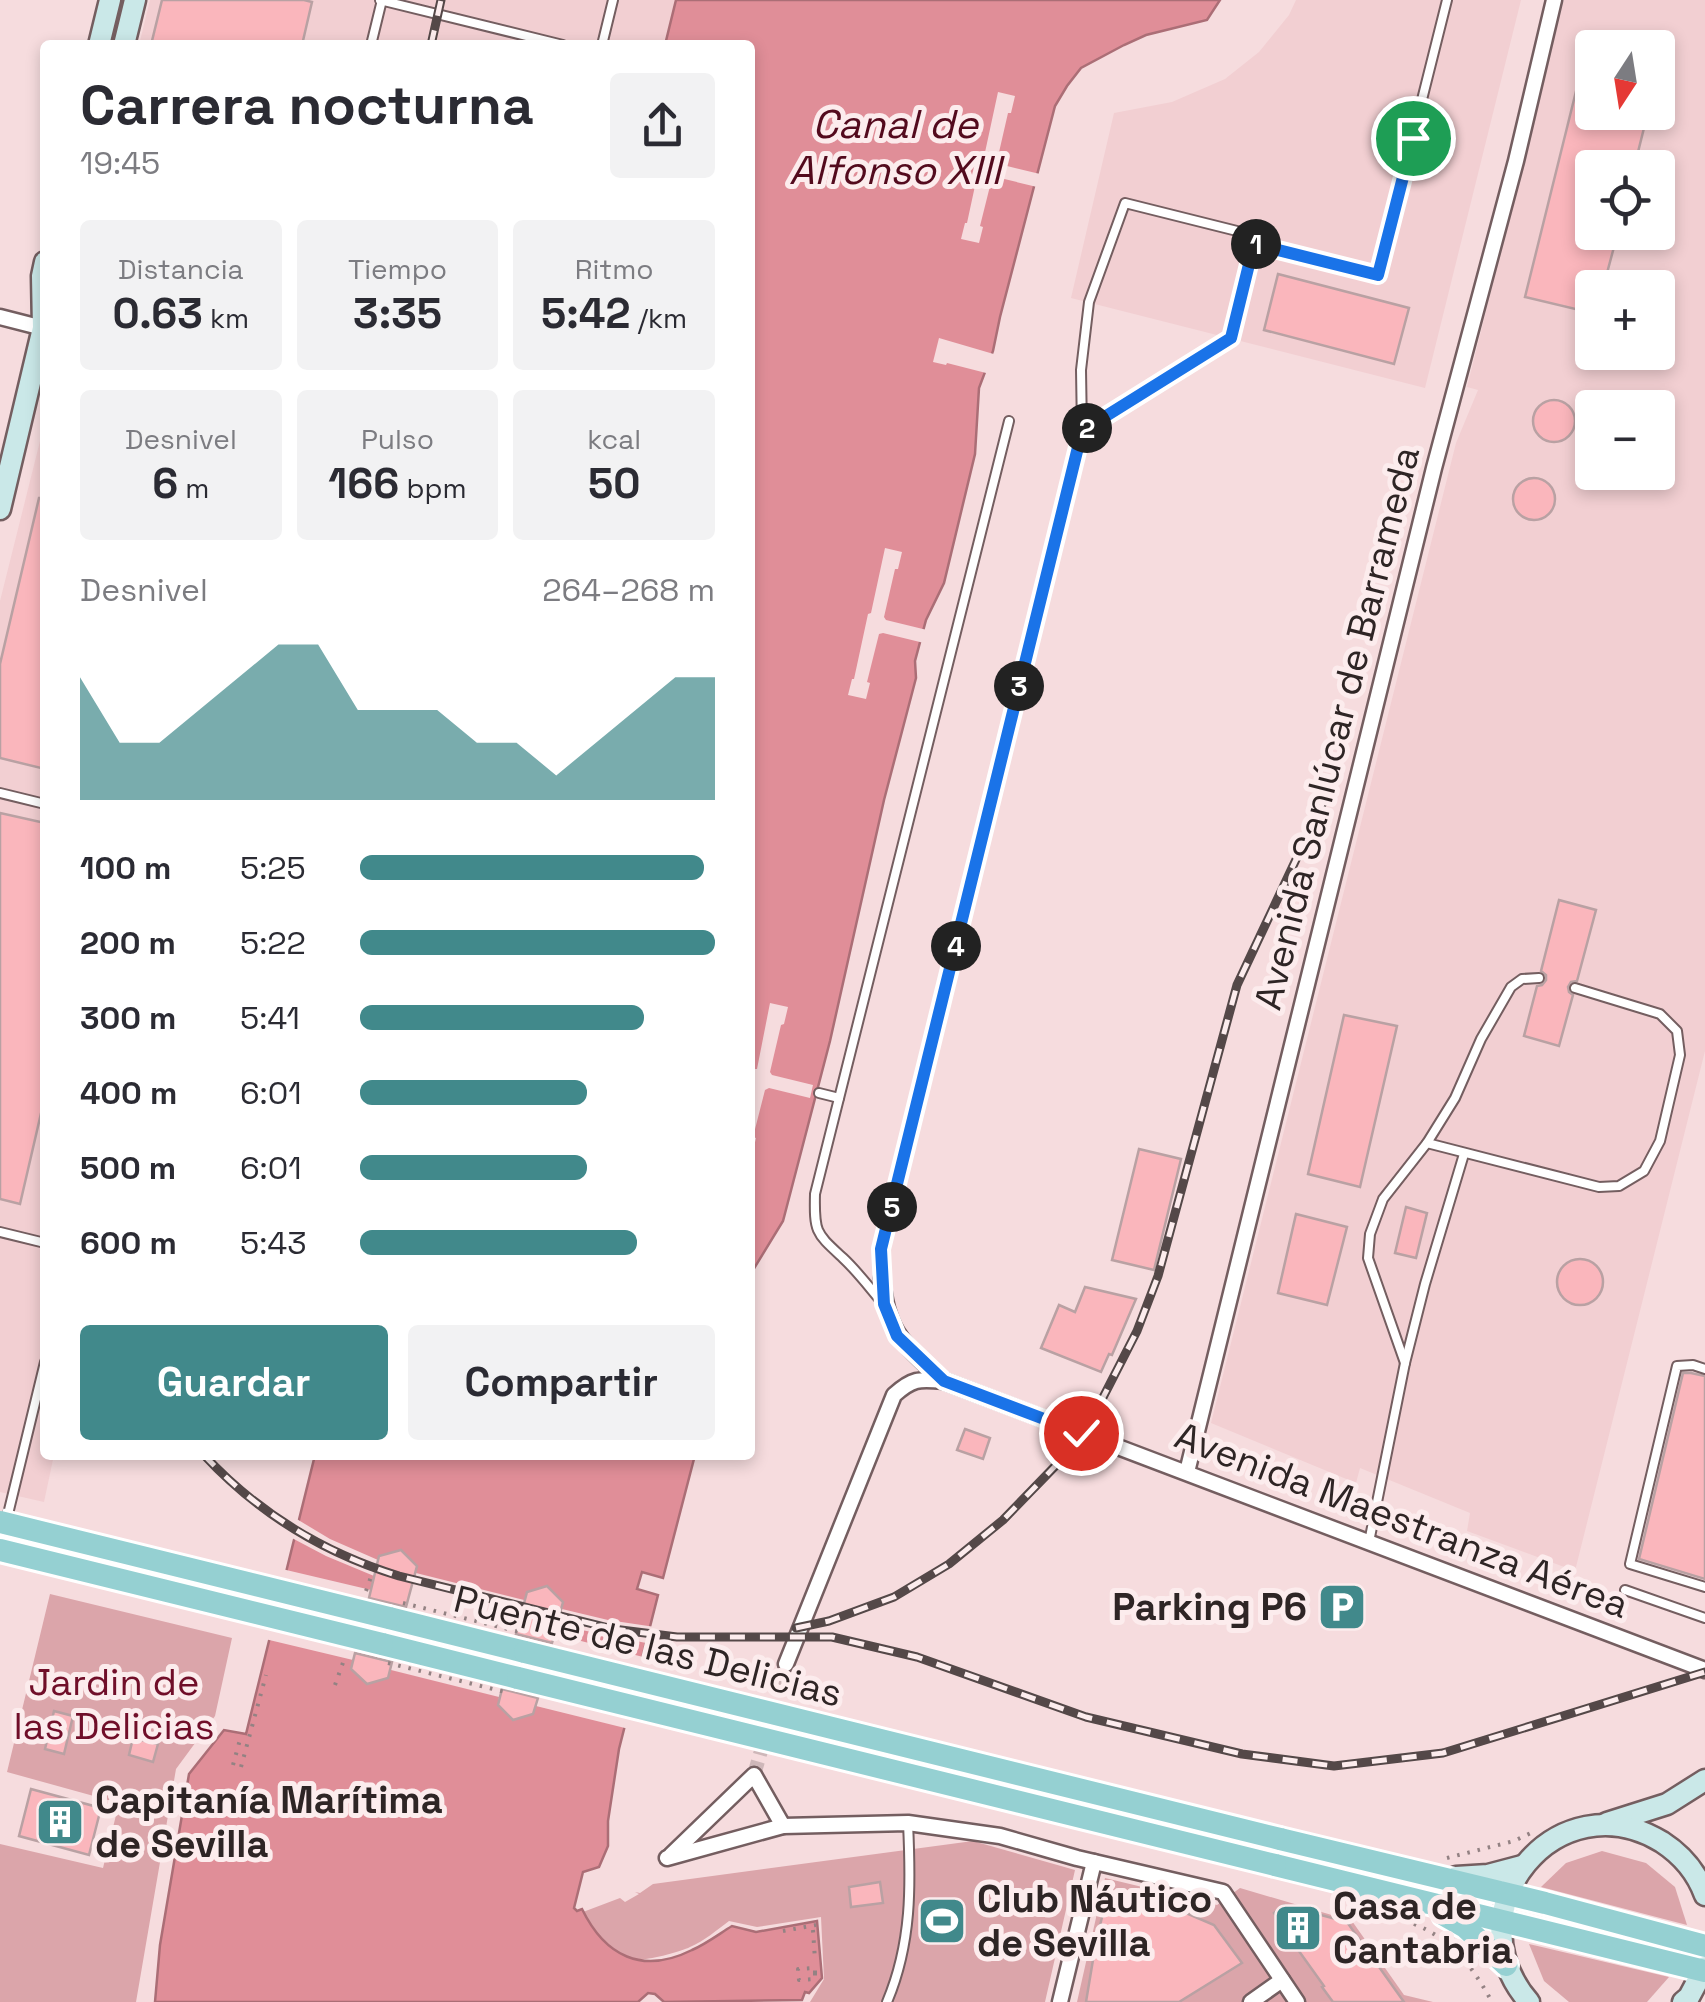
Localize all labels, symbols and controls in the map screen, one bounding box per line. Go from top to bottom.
north arrow [1575,30,1675,130]
map controls [1575,30,1675,490]
text: Carrera nocturna [80,70,534,140]
button: share [610,73,715,178]
pin [1371,96,1456,181]
water label: Canal de Alfonso XIII [789,99,1005,196]
icon: arrive [1386,111,1441,166]
text: 19:45 [80,143,160,183]
button: locate [1575,150,1675,250]
pin: 1 [1231,219,1281,269]
text: 1 [1250,226,1262,262]
text: Distancia [118,251,244,287]
text: Tiempo [348,251,447,287]
text: Ritmo [575,251,654,287]
button: + [1575,270,1675,370]
text: 0.63 [113,287,203,340]
text: 3:35 [353,287,442,340]
text: 5:42 [541,287,631,340]
text: km [203,300,249,336]
text: /km [631,300,687,336]
button: − [1575,390,1675,490]
pin: 2 [1062,403,1112,453]
text: 2 [1079,410,1095,446]
text: Desnivel [125,421,237,457]
text: Pulso [361,421,434,457]
text: kcal [587,421,641,457]
street label: Avenida Sanlúcar de Barrameda [1244,441,1430,1015]
text: 6 [152,457,178,510]
text: 166 [328,457,399,510]
text: 50 [588,457,640,510]
text: m [178,470,209,506]
text: bpm [399,470,467,506]
text: Desnivel [80,570,208,610]
text: 264–268 m [542,570,715,610]
pin: 3 [994,661,1044,711]
text: 3 [1010,668,1028,704]
text: 100 m [80,848,171,888]
text: 5:25 [240,848,306,888]
pin: 4 [931,921,981,971]
text: 200 m [80,923,176,963]
text: 5:22 [240,923,306,963]
text: 4 [947,928,965,964]
text: 300 m [80,998,176,1038]
text: 5:41 [240,998,300,1038]
text: 400 m [80,1073,177,1113]
text: 6:01 [240,1073,302,1113]
text: 500 m [80,1148,176,1188]
text: 6:01 [240,1148,302,1188]
pin: 5 [867,1182,917,1232]
text: 5 [884,1189,900,1225]
text: 600 m [80,1223,177,1263]
text: 5:43 [240,1223,307,1263]
button: Guardar [80,1325,388,1440]
button: Compartir [408,1325,715,1440]
pin [1039,1391,1124,1476]
icon: check [1054,1406,1109,1461]
street label: Avenida Maestranza Aérea [1168,1411,1636,1629]
street label: Puente de las Delicias [449,1575,847,1717]
parking icon: Parking P6 [1316,1581,1368,1633]
place label: Parking P6 [1112,1583,1307,1631]
park label: Jardin de las Delicias [14,1658,214,1750]
place label: Capitanía Marítima de Sevilla [95,1776,443,1868]
building icon: Capitanía Marítima de Sevilla [34,1796,86,1848]
place label: Club Náutico de Sevilla [977,1875,1212,1967]
place label: Casa de Cantabria [1333,1882,1513,1974]
sports icon: Club Náutico de Sevilla [916,1895,968,1947]
building icon: Casa de Cantabria [1272,1902,1324,1954]

